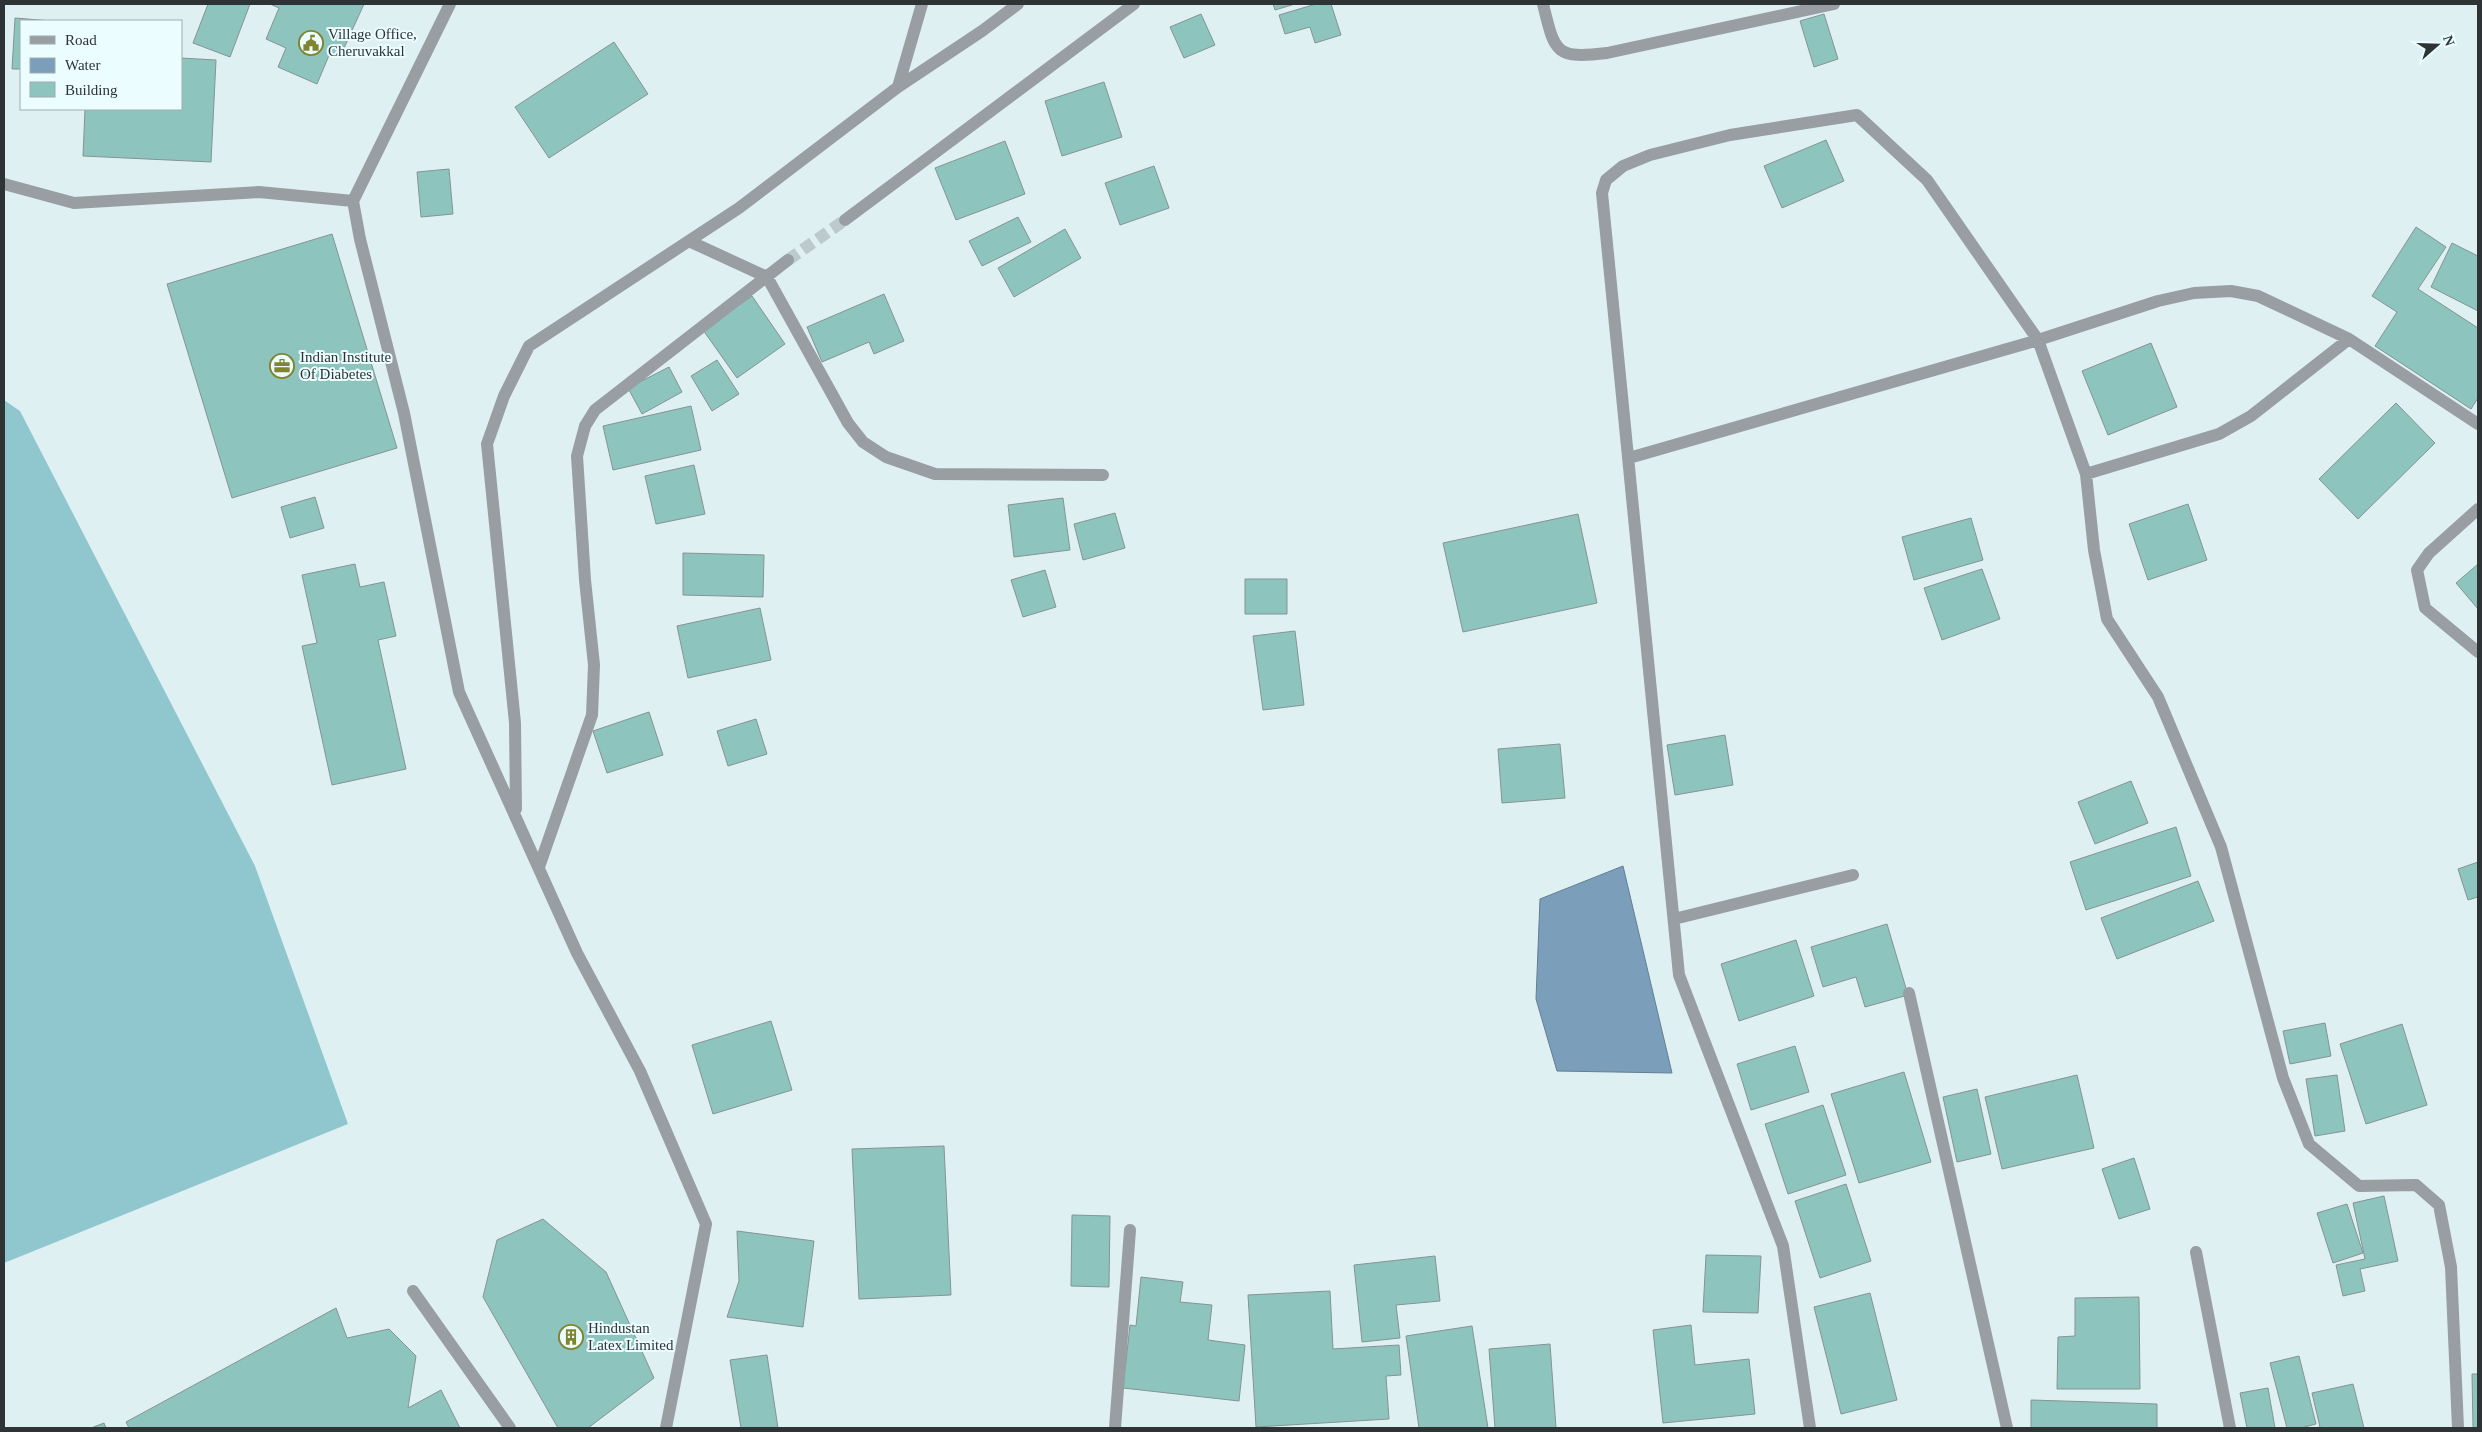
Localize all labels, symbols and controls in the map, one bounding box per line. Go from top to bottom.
legend [20,20,182,110]
north arrow [2412,20,2462,70]
place label: Village Office, Cheruvakkal [328,26,417,59]
public building icon: Village Office, Cheruvakkal [298,30,324,56]
text: Road [65,32,97,48]
text: N [2440,33,2458,48]
text: Water [65,57,100,73]
text: Building [65,82,118,98]
place label: Indian Institute Of Diabetes [300,349,392,382]
office icon: Indian Institute Of Diabetes [269,353,295,379]
place label: Hindustan Latex Limited [588,1320,674,1353]
building icon: Hindustan Latex Limited [558,1324,584,1350]

